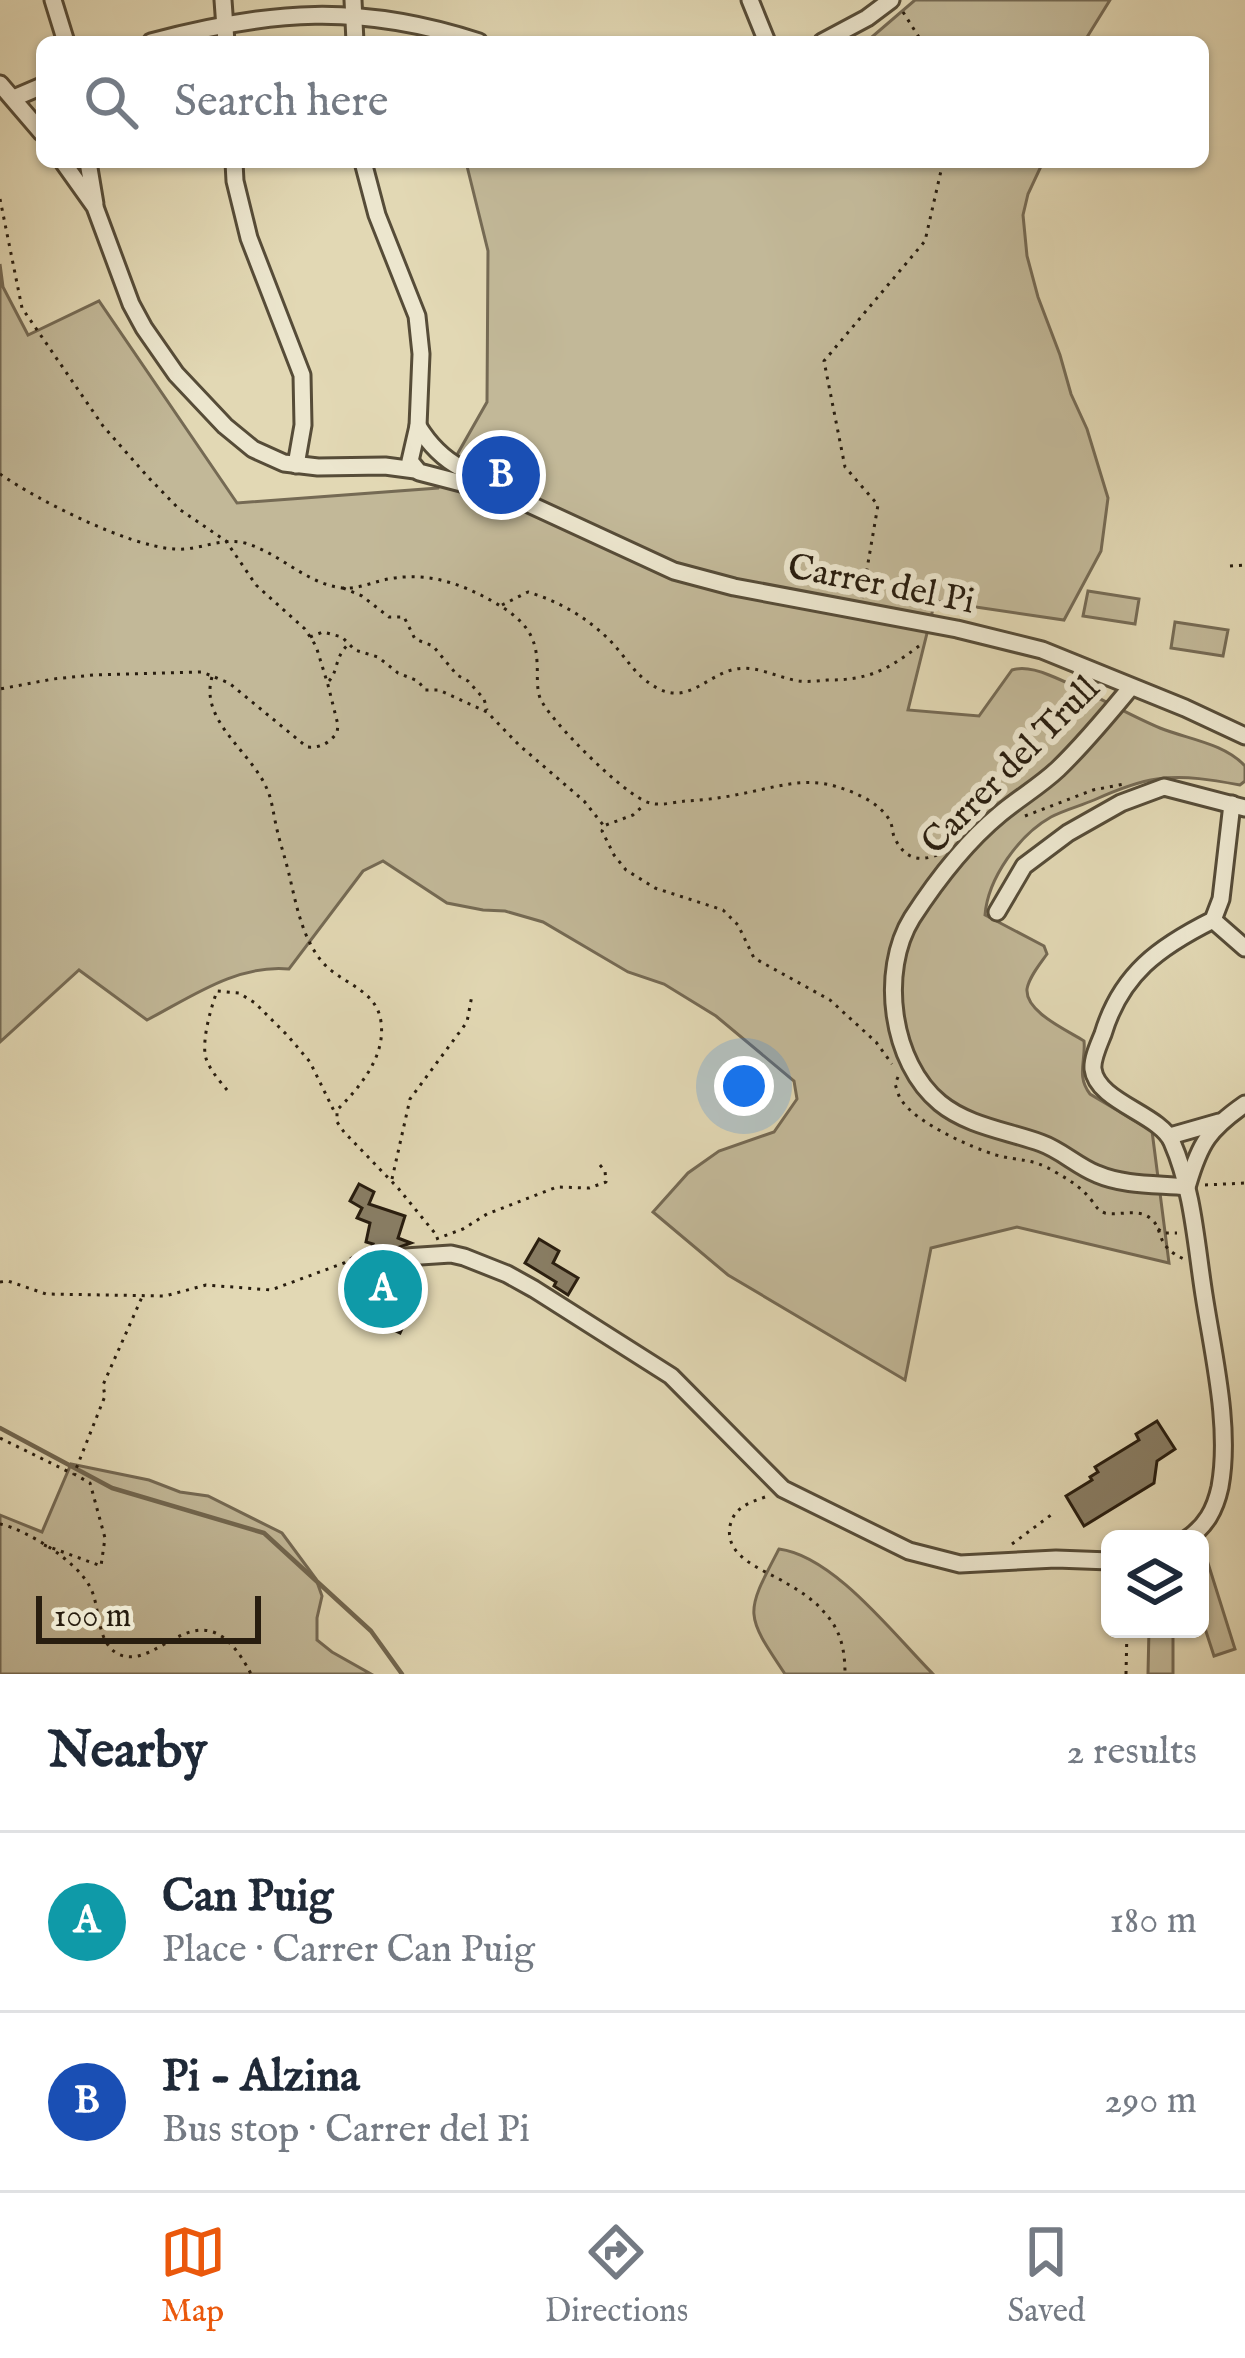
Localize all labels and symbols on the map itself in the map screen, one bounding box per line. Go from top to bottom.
pin: B [462,430,540,520]
street label: Carrer del Pi [784,544,978,626]
street label: Carrer del Trull [912,667,1110,865]
your location [714,1056,774,1116]
pin: A [344,1244,422,1334]
scale bar [36,1590,261,1643]

